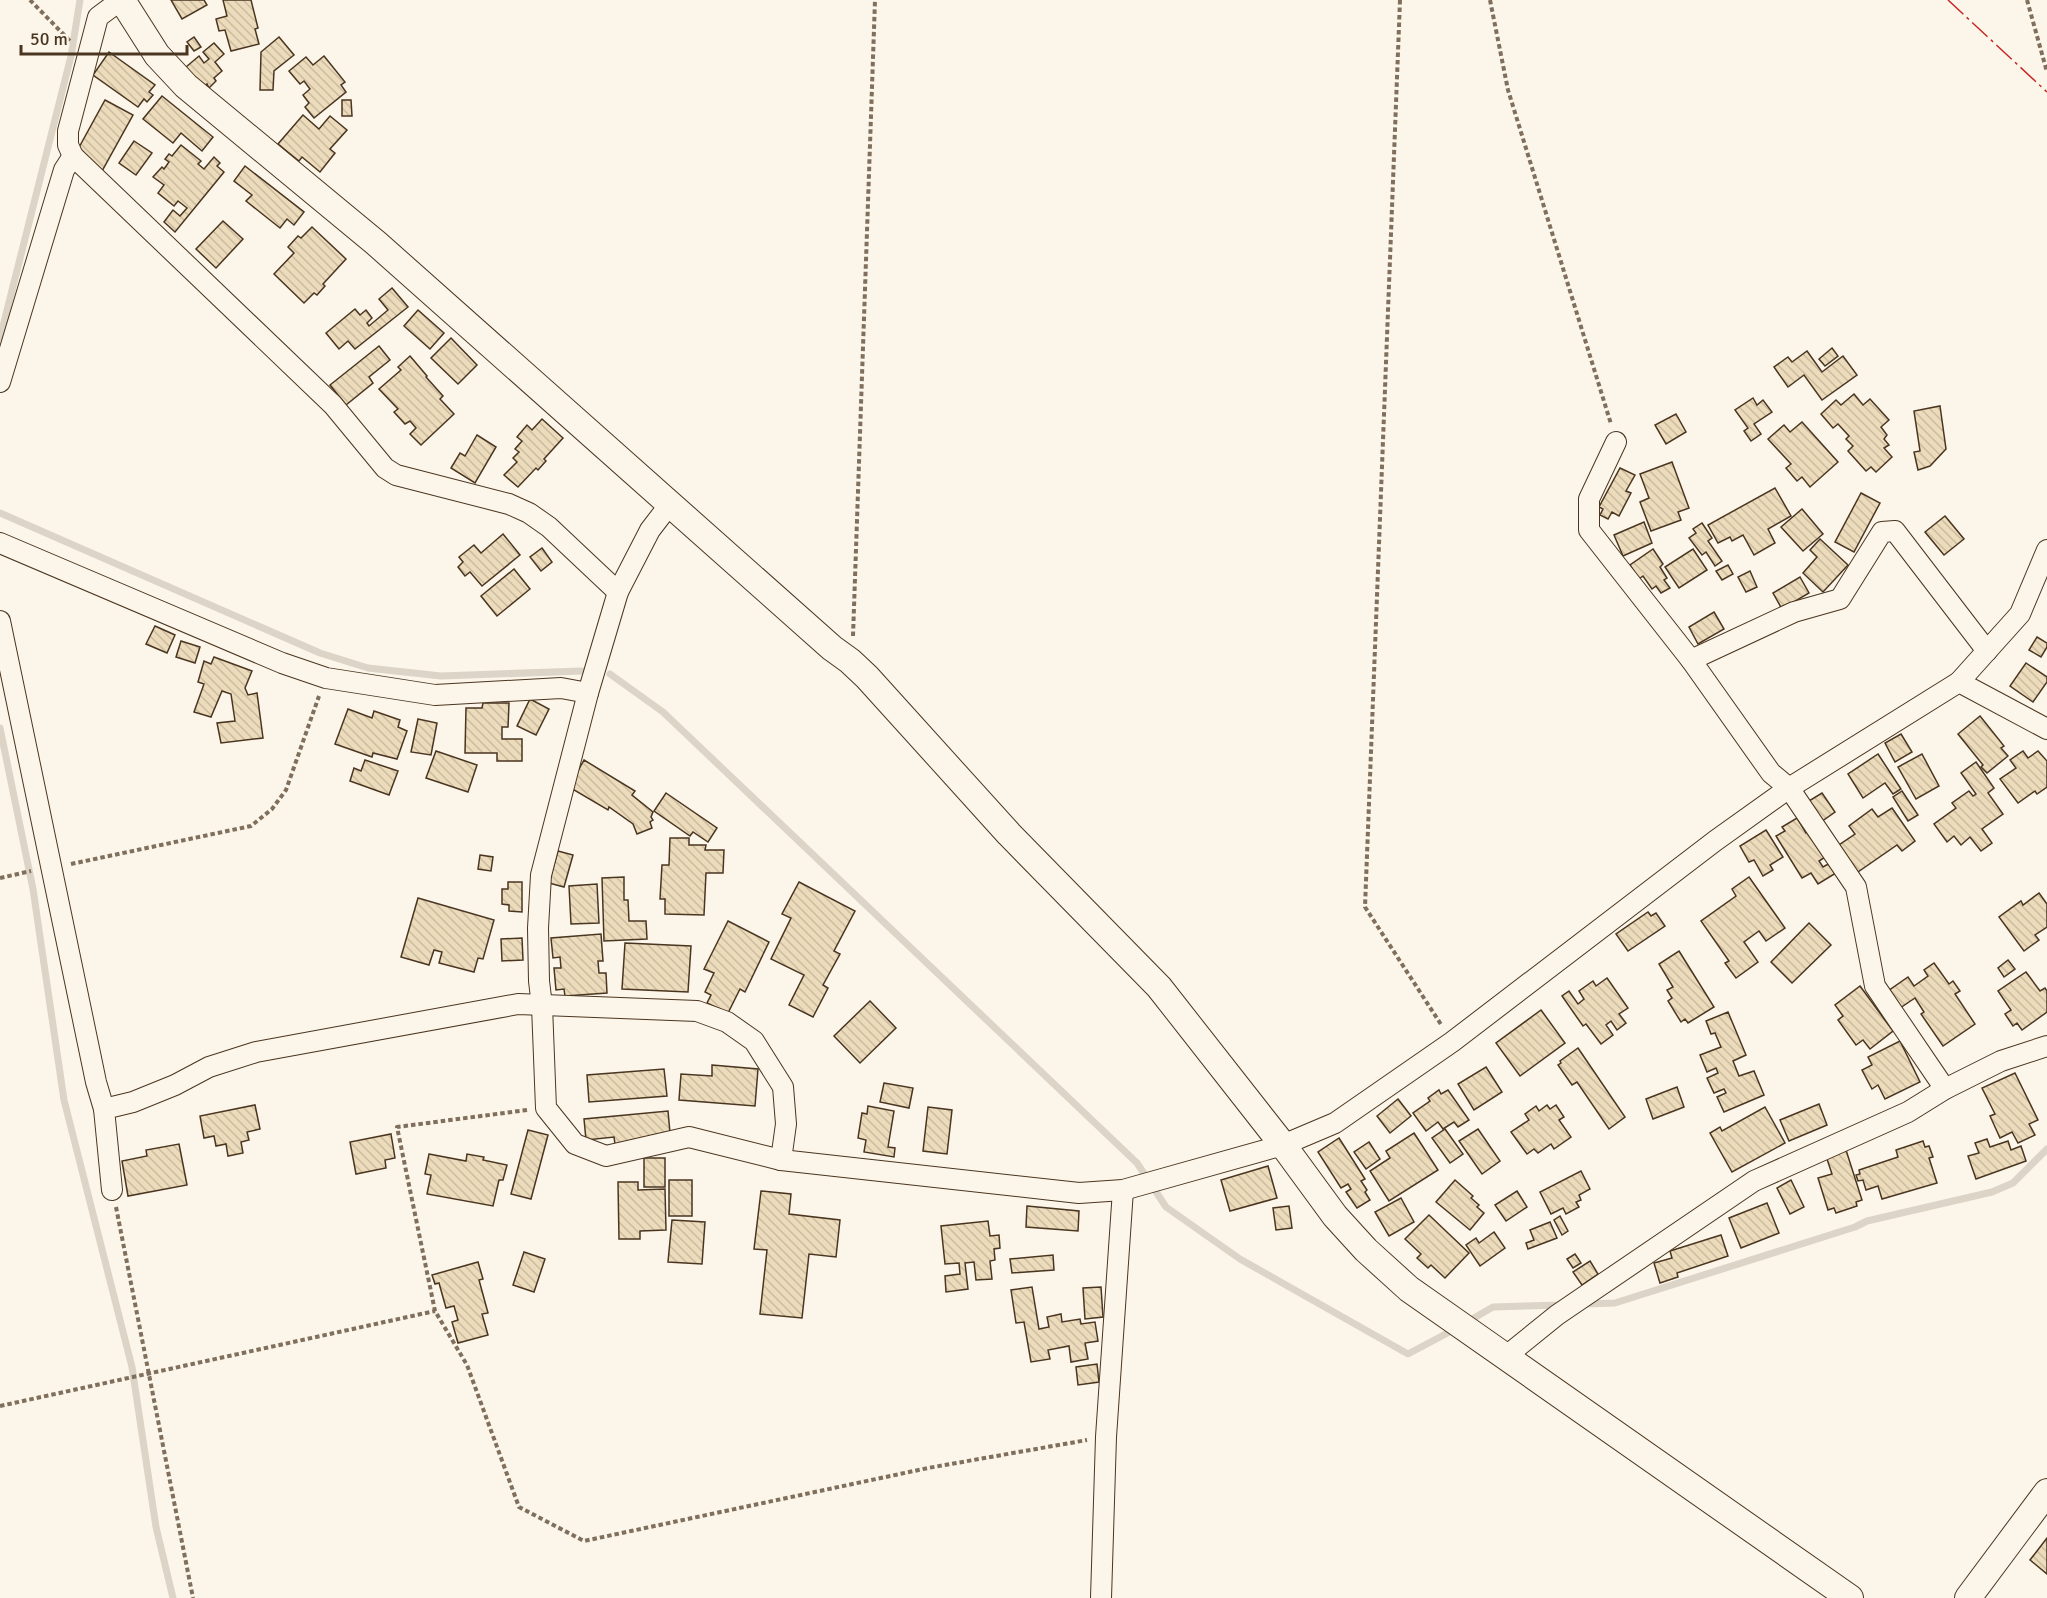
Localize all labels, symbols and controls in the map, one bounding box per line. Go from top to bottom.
scale bar [21,18,188,56]
text: 50 m [30,28,68,50]

